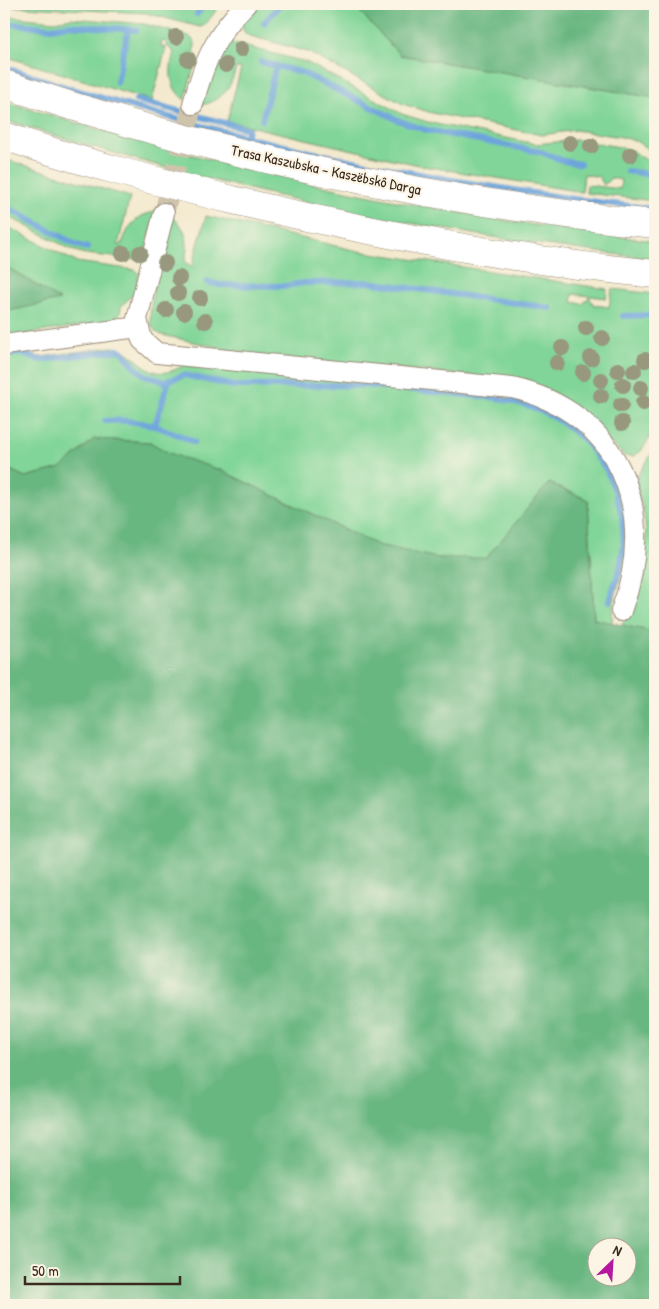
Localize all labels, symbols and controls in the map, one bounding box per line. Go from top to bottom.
street label: Trasa Kaszubska – Kaszëbskô Darga [229,139,423,200]
north arrow [586,1236,636,1286]
text: N [610,1240,626,1260]
scale bar [25,1254,180,1286]
text: 50 m [32,1260,59,1281]

